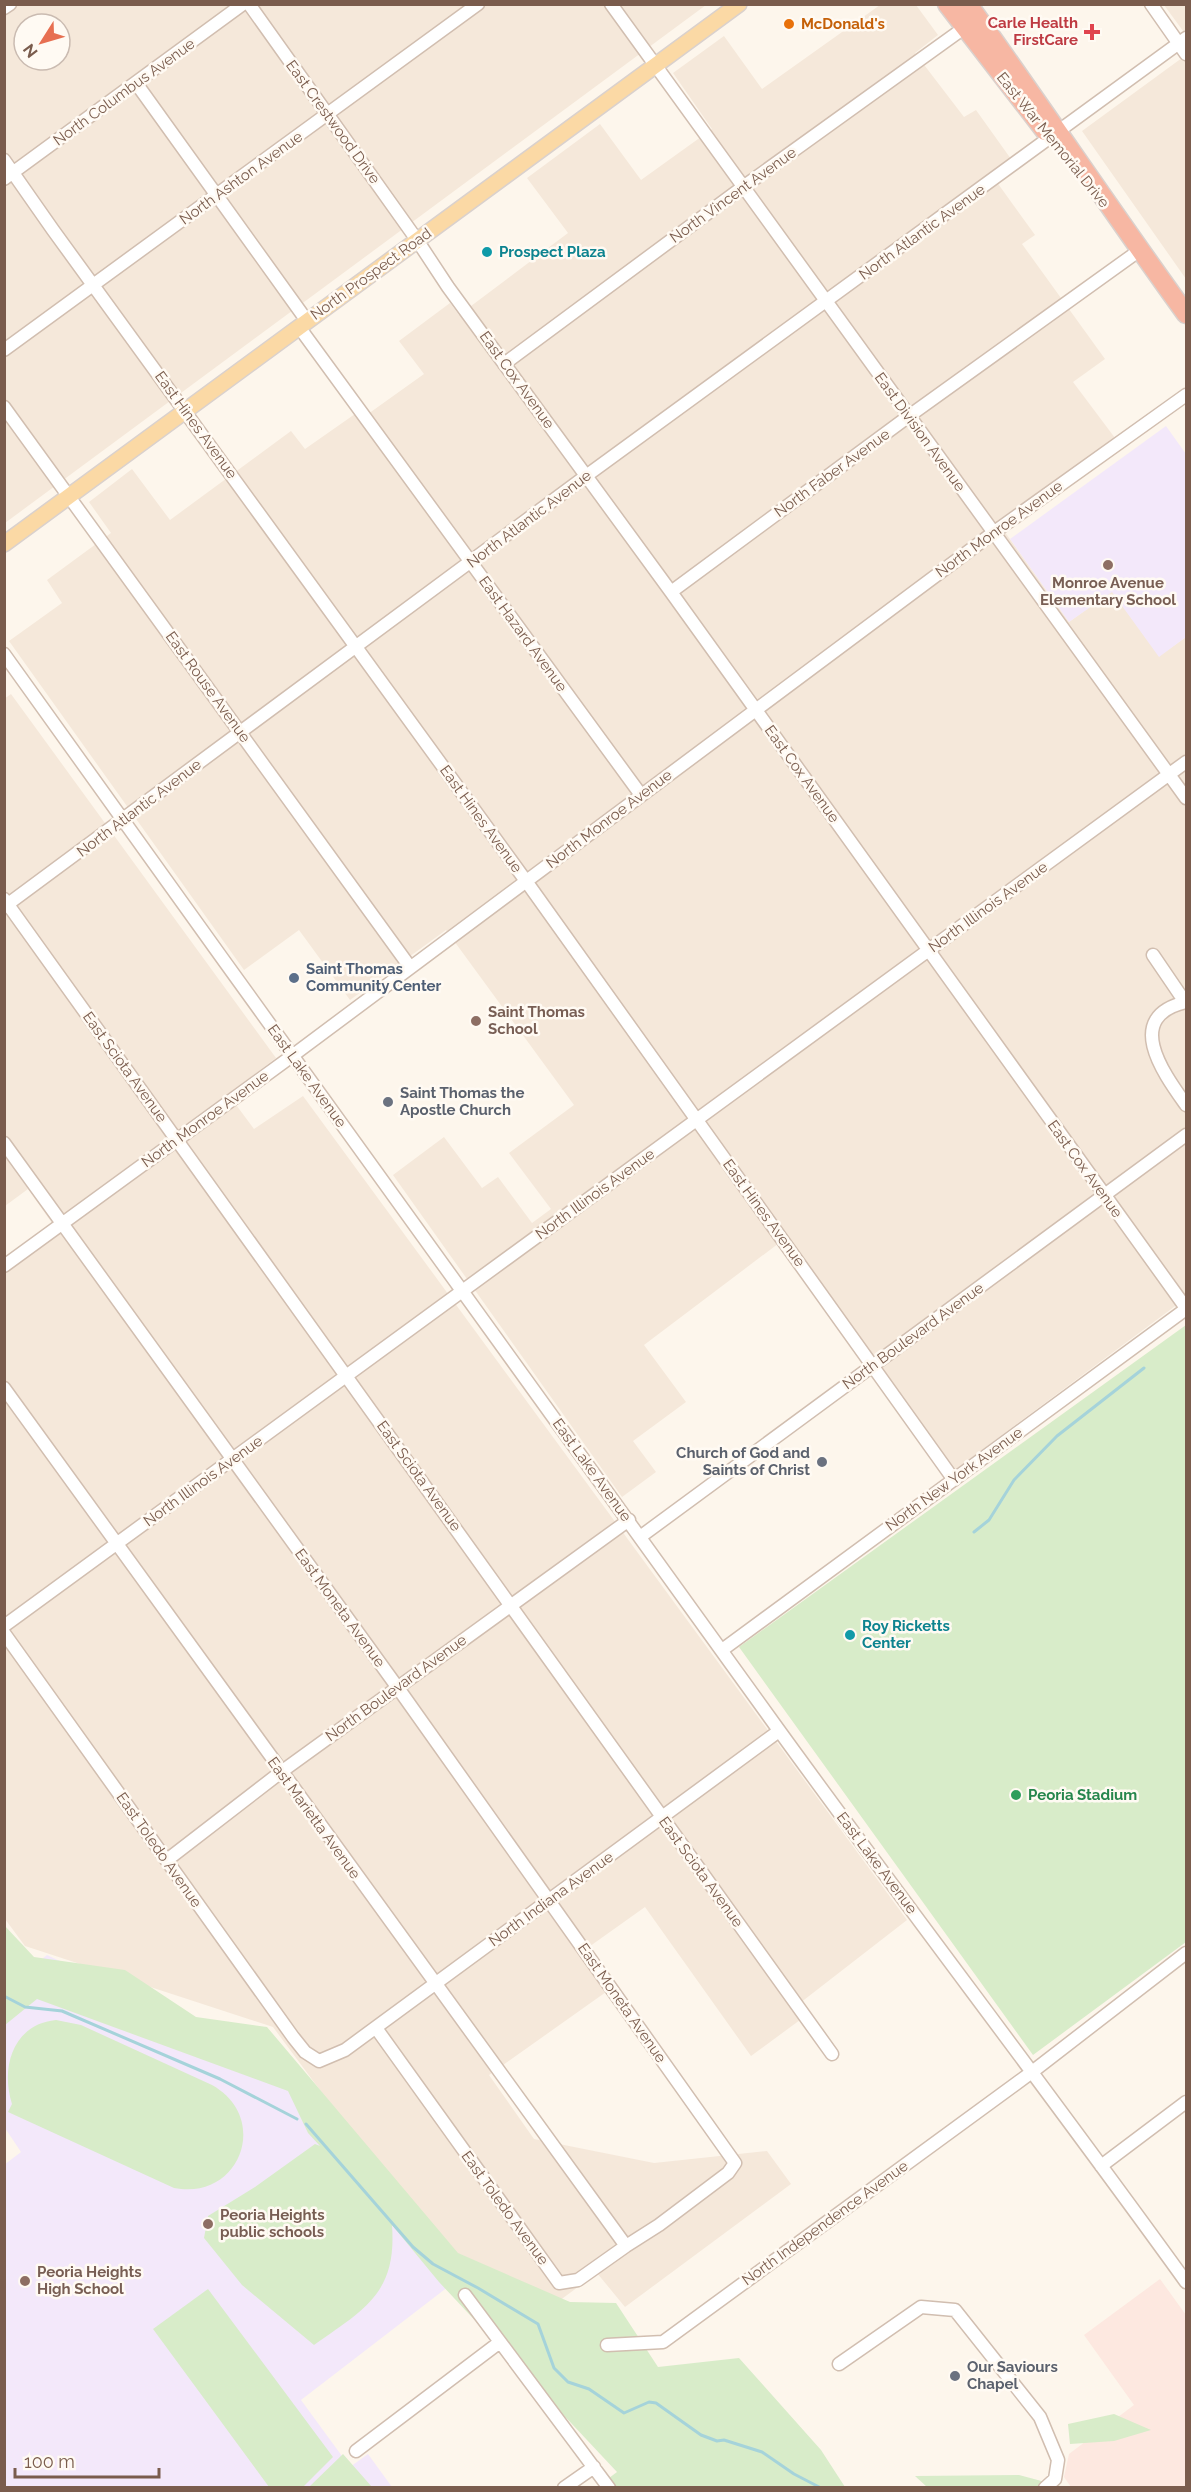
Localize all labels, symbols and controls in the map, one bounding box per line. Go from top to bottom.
north arrow [12,12,72,72]
place label: Carle Health FirstCare [988,14,1078,49]
place label: McDonald's [801,15,885,33]
marker: McDonald's [782,17,796,31]
marker: Carle Health FirstCare [1083,23,1101,41]
street label: North Columbus Avenue [50,34,198,149]
text: N [19,40,42,61]
street label: East Crestwood Drive [282,57,384,188]
street label: East War Memorial Drive [993,69,1113,212]
street label: North Ashton Avenue [176,127,306,229]
street label: North Vincent Avenue [666,143,800,247]
street label: North Atlantic Avenue [856,180,989,284]
street label: North Prospect Road [307,224,435,324]
place label: Prospect Plaza [499,243,606,261]
marker: Prospect Plaza [480,245,494,259]
street label: East Cox Avenue [476,328,558,432]
street label: East Hines Avenue [151,368,241,482]
street label: East Division Avenue [871,369,969,495]
street label: North Faber Avenue [771,425,893,521]
street label: North Atlantic Avenue [463,466,595,572]
street label: North Monroe Avenue [932,477,1066,581]
marker: Monroe Avenue Elementary School [1101,558,1115,572]
street label: East Hazard Avenue [475,573,571,695]
place label: Monroe Avenue Elementary School [1040,574,1176,609]
street label: East Rouse Avenue [162,628,254,746]
street label: East Cox Avenue [761,722,843,826]
street label: North Atlantic Avenue [73,755,205,861]
street label: East Hines Avenue [436,762,526,876]
street label: North Monroe Avenue [543,766,676,872]
street label: North Illinois Avenue [925,858,1051,956]
place label: Saint Thomas Community Center [306,960,442,995]
marker: Saint Thomas Community Center [287,971,301,985]
place label: Saint Thomas School [488,1003,585,1038]
street label: East Sciota Avenue [79,1008,171,1126]
marker: Saint Thomas School [469,1014,483,1028]
street label: East Lake Avenue [264,1021,350,1131]
street label: North Monroe Avenue [138,1067,272,1171]
place label: Saint Thomas the Apostle Church [400,1084,524,1119]
marker: Saint Thomas the Apostle Church [381,1095,395,1109]
street label: East Cox Avenue [1044,1117,1126,1221]
street label: North Illinois Avenue [532,1145,658,1243]
street label: East Hines Avenue [719,1156,809,1270]
street label: North Boulevard Avenue [839,1279,987,1393]
street label: East Lake Avenue [549,1415,635,1525]
street label: East Sciota Avenue [373,1417,465,1535]
street label: North New York Avenue [882,1423,1026,1535]
street label: North Illinois Avenue [140,1432,266,1530]
place label: Church of God and Saints of Christ [676,1444,810,1479]
marker: Church of God and Saints of Christ [815,1455,829,1469]
street label: East Moneta Avenue [291,1545,389,1671]
place label: Roy Ricketts Center [862,1617,950,1652]
marker: Roy Ricketts Center [843,1628,857,1642]
street label: North Boulevard Avenue [322,1631,470,1745]
street label: East Marietta Avenue [264,1754,364,1883]
place label: Peoria Stadium [1028,1786,1137,1804]
marker: Peoria Stadium [1009,1788,1023,1802]
street label: East Toledo Avenue [112,1789,206,1911]
street label: East Lake Avenue [833,1809,921,1918]
street label: East Sciota Avenue [655,1813,747,1931]
street label: North Indiana Avenue [485,1848,617,1950]
street label: East Moneta Avenue [574,1940,670,2066]
street label: East Toledo Avenue [458,2148,552,2269]
street label: North Independence Avenue [739,2157,912,2289]
place label: Peoria Heights public schools [220,2206,325,2241]
marker: Peoria Heights public schools [201,2217,215,2231]
place label: Peoria Heights High School [37,2263,142,2298]
marker: Peoria Heights High School [18,2274,32,2288]
place label: Our Saviours Chapel [967,2358,1058,2393]
marker: Our Saviours Chapel [948,2369,962,2383]
scale bar [15,2441,159,2479]
text: 100 m [24,2451,75,2472]

